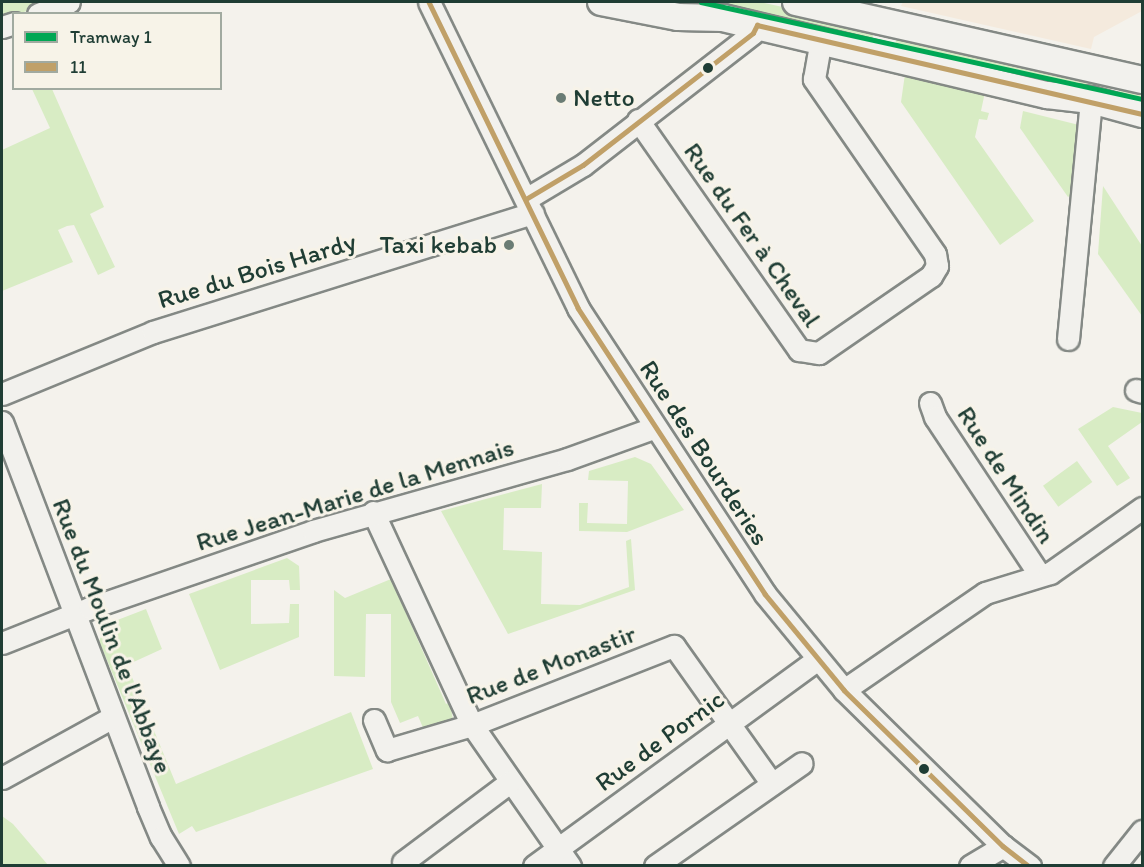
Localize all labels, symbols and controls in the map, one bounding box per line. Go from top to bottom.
legend [12,12,222,90]
text: Tramway 1 [70,26,152,48]
text: 11 [70,56,87,78]
unlabelled marker [702,62,714,74]
place label: Netto [573,82,635,114]
marker: Netto [554,91,568,105]
street label: Rue du Fer à Cheval [677,137,827,333]
street label: Rue du Bois Hardy [154,226,360,316]
place label: Taxi kebab [381,229,497,261]
marker: Taxi kebab [502,238,516,252]
street label: Rue des Bourderies [633,355,775,551]
street label: Rue de Mindin [950,400,1062,550]
street label: Rue Jean-Marie de la Mennais [192,432,518,558]
street label: Rue du Moulin de l'Abbaye [45,495,179,777]
street label: Rue de Monastir [461,618,641,712]
street label: Rue de Pornic [590,684,730,798]
unlabelled marker [918,763,930,775]

